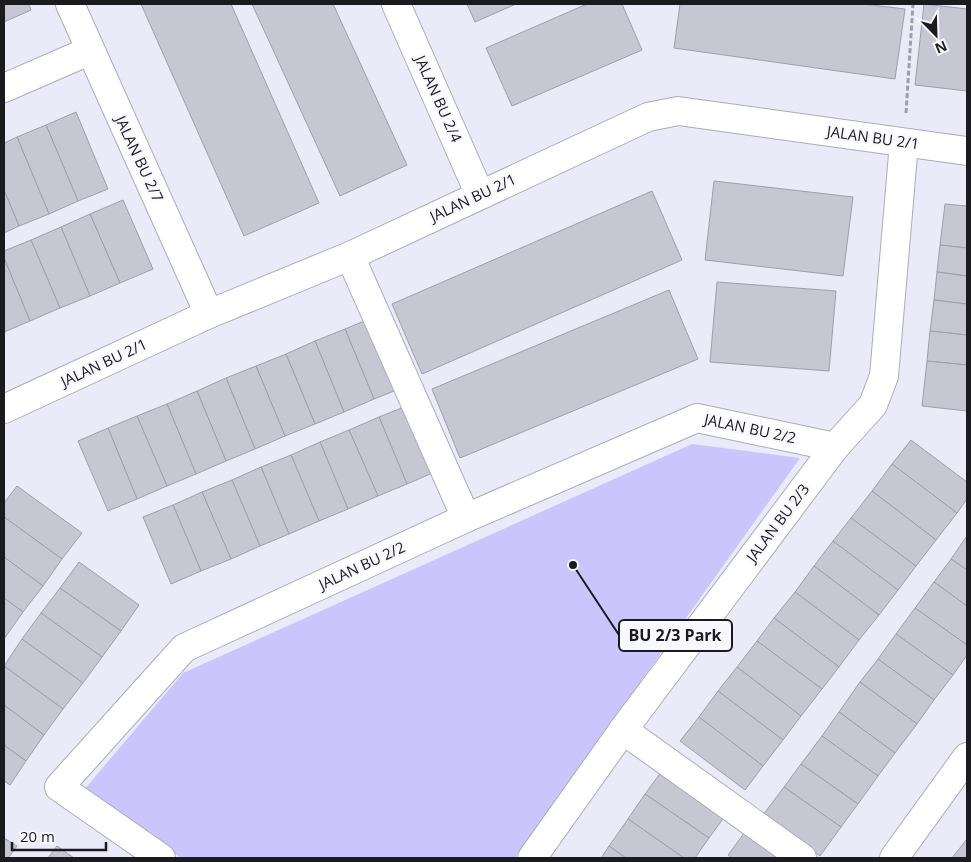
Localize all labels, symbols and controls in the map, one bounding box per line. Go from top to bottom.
north arrow [911,10,961,60]
text: N [932,36,950,58]
street label: JALAN BU 2/4 [410,50,467,146]
street label: JALAN BU 2/7 [110,110,169,205]
street label: JALAN BU 2/1 [824,120,921,153]
street label: JALAN BU 2/1 [424,168,519,227]
street label: JALAN BU 2/1 [55,333,150,392]
street label: JALAN BU 2/2 [701,408,798,447]
street label: JALAN BU 2/3 [740,479,813,567]
street label: JALAN BU 2/2 [313,536,408,595]
callout: BU 2/3 Park [619,620,732,651]
text: BU 2/3 Park [629,624,722,646]
scale bar [12,820,106,852]
text: 20 m [20,826,55,846]

